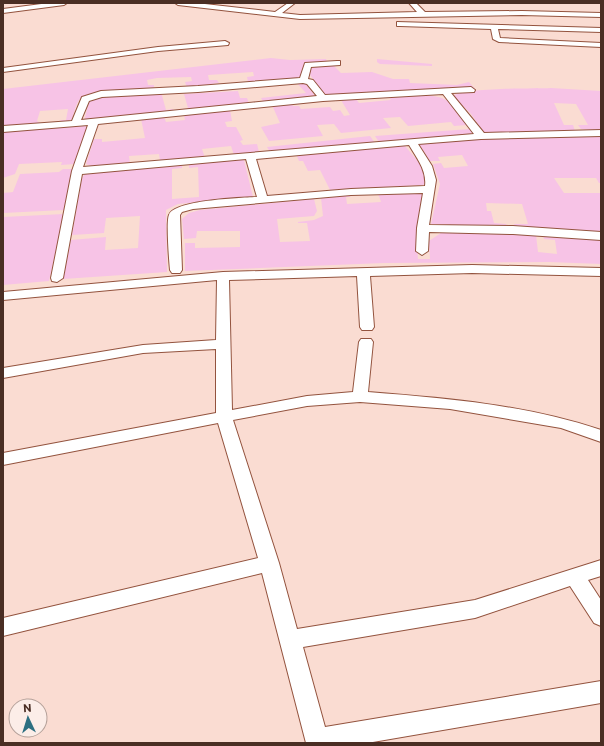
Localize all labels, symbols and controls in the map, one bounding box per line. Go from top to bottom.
north arrow [8,698,48,738]
text: N [23,701,32,714]

